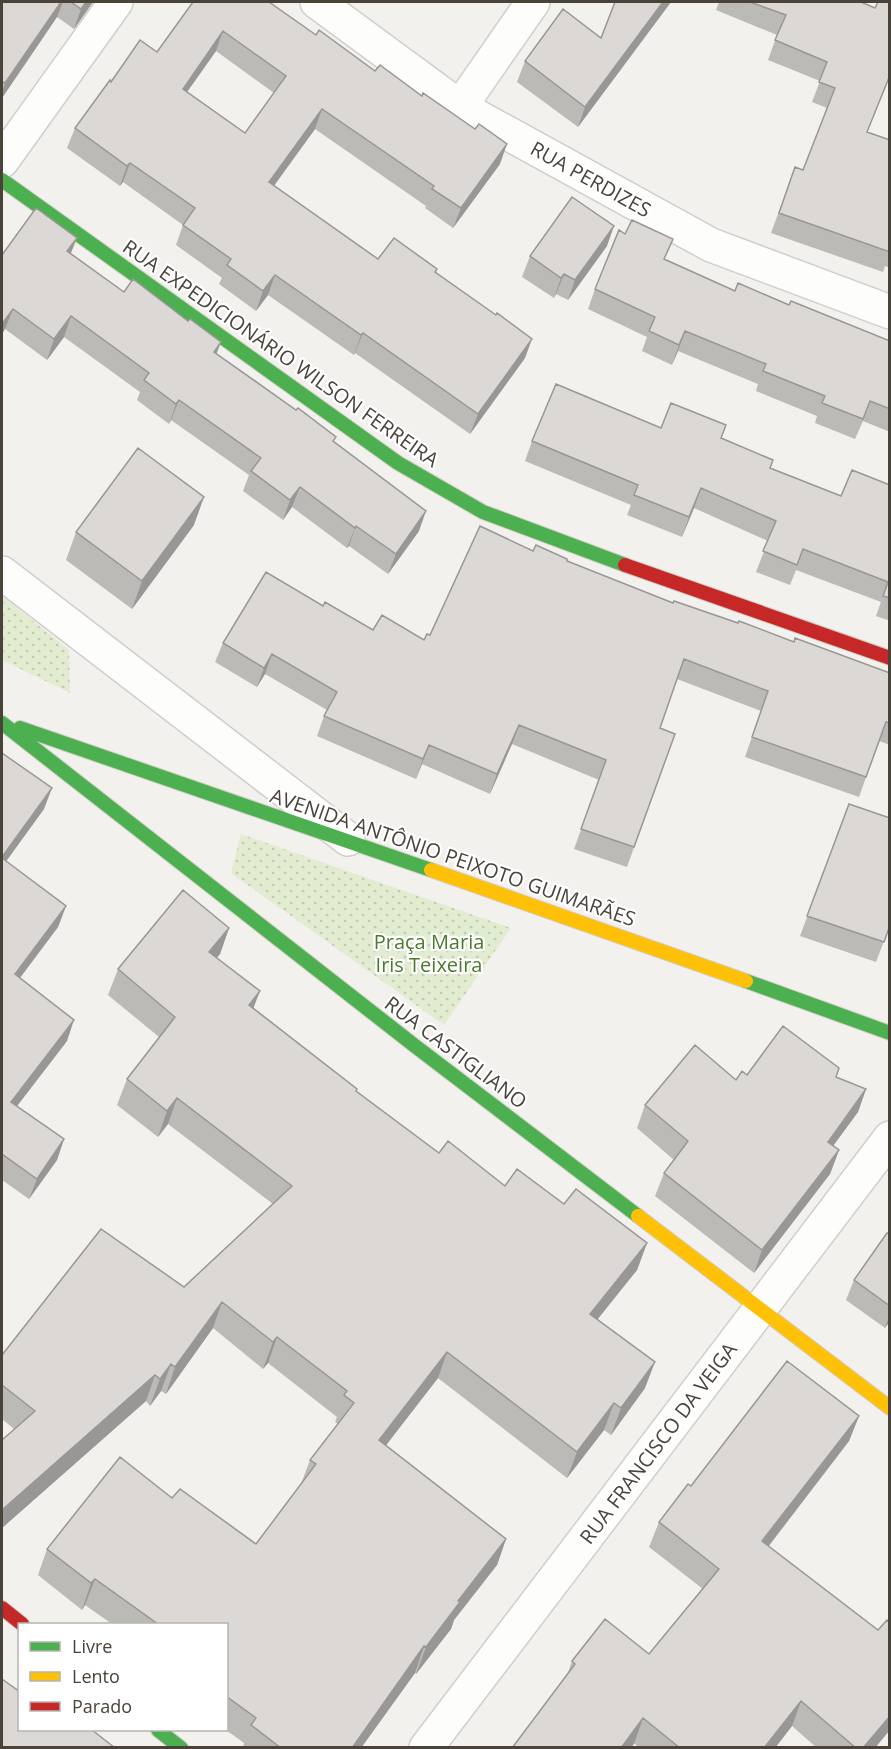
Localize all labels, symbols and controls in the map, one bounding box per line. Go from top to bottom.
street label: RUA PERDIZES [526,135,656,223]
street label: RUA EXPEDICIONÁRIO WILSON FERREIRA [118,233,445,473]
street label: AVENIDA ANTÔNIO PEIXOTO GUIMARÃES [267,782,639,932]
park label: Praça Maria Iris Teixeira [374,928,484,978]
street label: RUA CASTIGLIANO [379,990,533,1114]
street label: RUA FRANCISCO DA VEIGA [573,1336,743,1549]
legend [18,1623,228,1731]
text: Livre [72,1634,112,1658]
text: Lento [72,1664,120,1688]
text: Parado [72,1694,132,1718]

